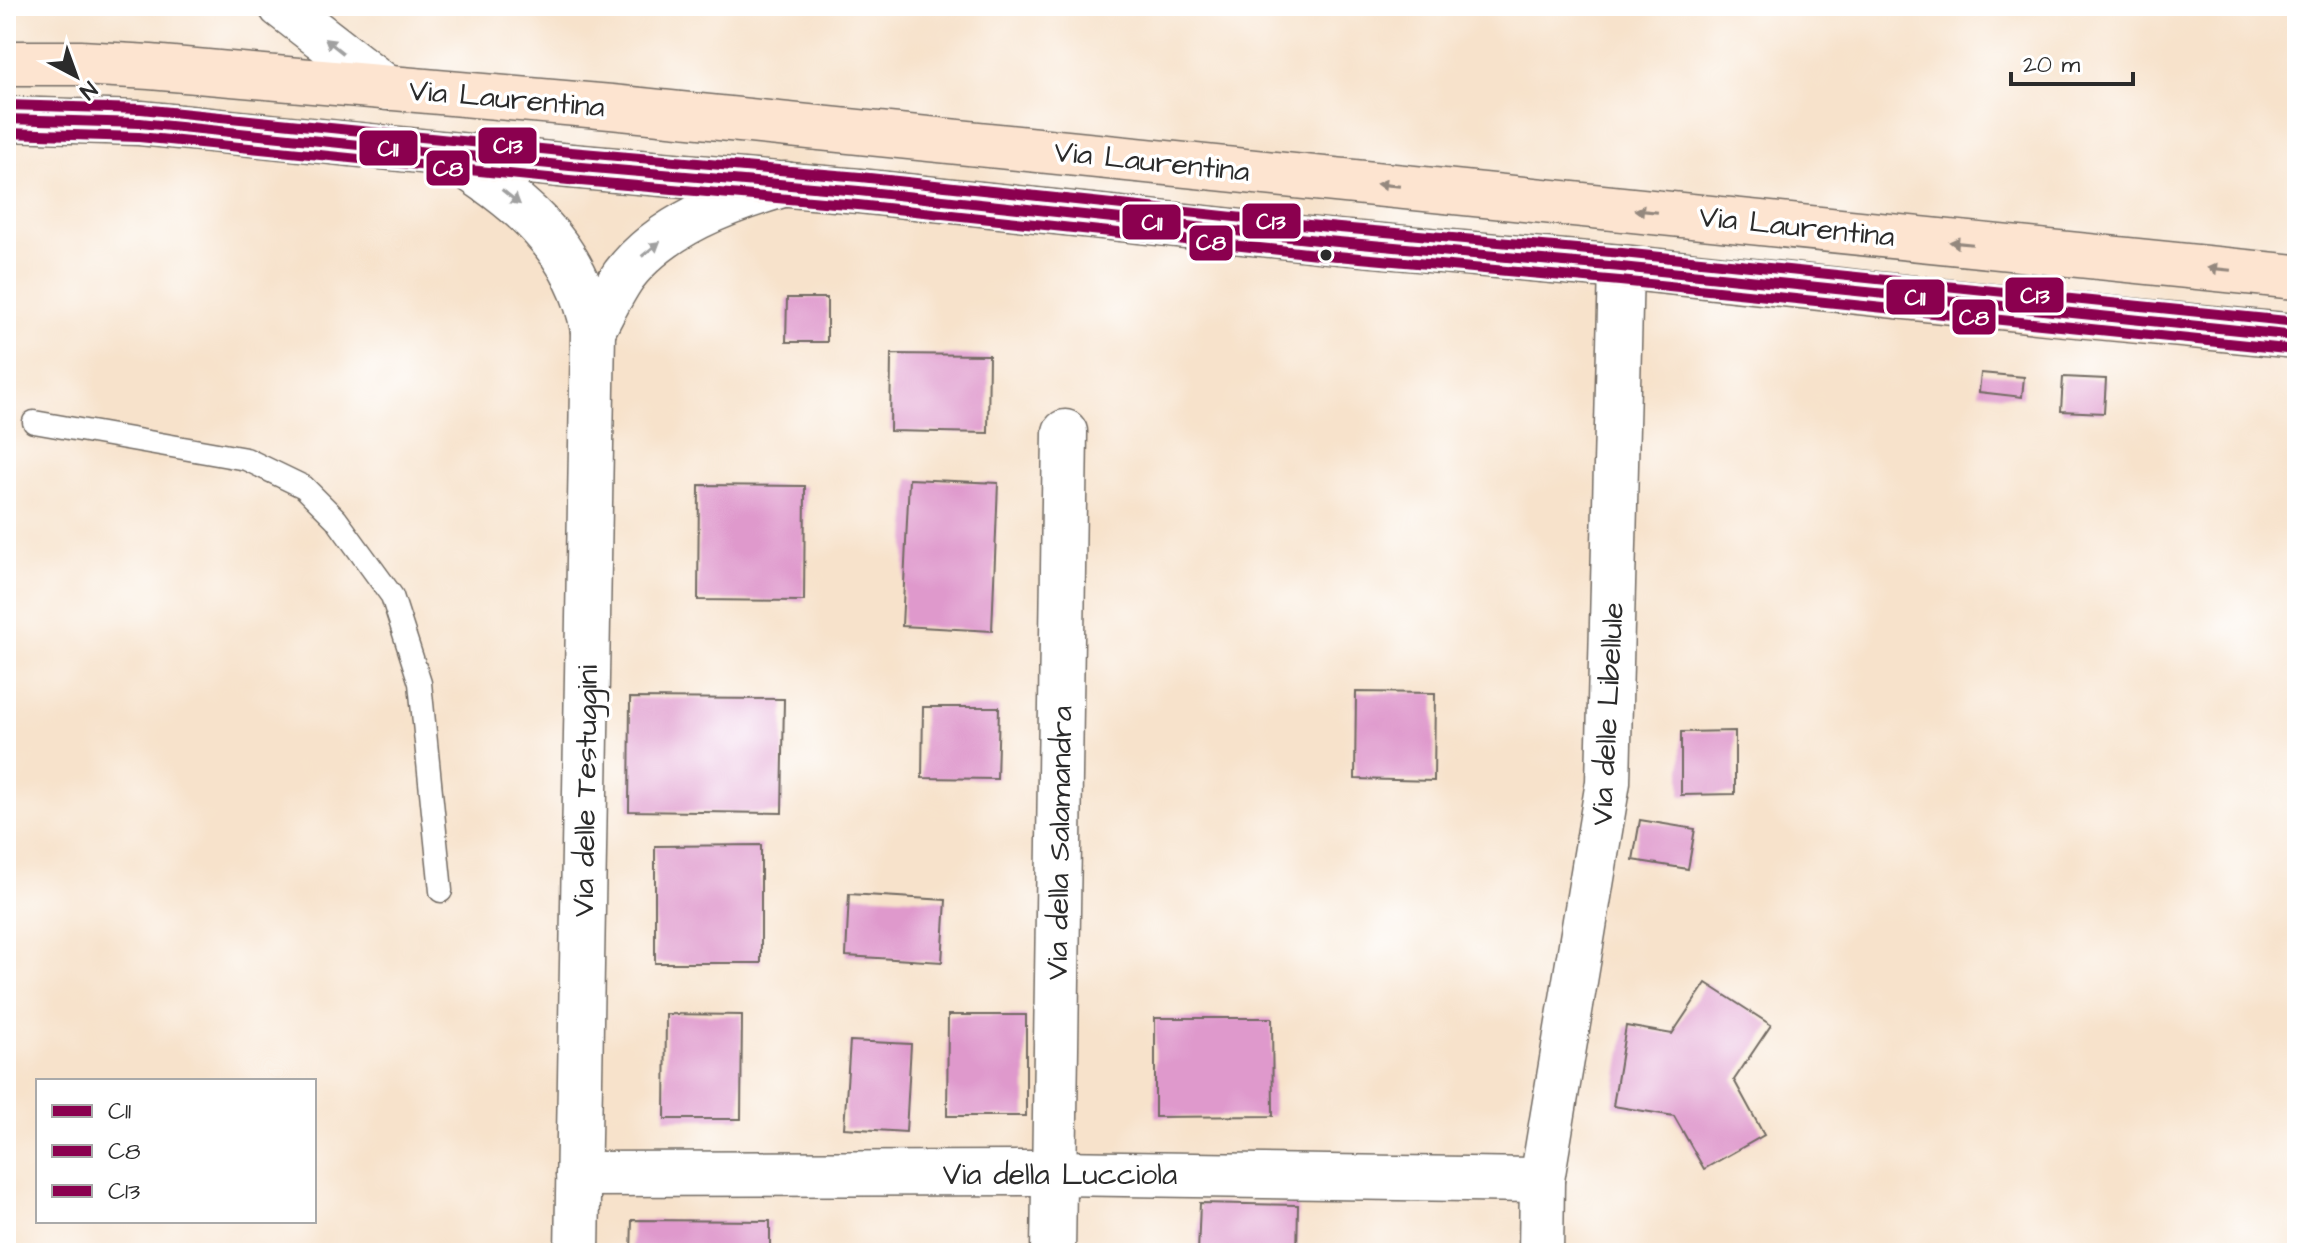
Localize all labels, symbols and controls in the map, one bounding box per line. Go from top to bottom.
north arrow [36,36,116,116]
scale bar [2011,36,2133,86]
one-way arrow [324,39,345,55]
text: 20 m [2023,48,2080,82]
street label: Via Laurentina [407,70,607,128]
text: N [73,74,104,106]
line badge: C13 [477,126,538,165]
line badge: C11 [358,129,419,167]
text: C13 [493,131,524,162]
street label: Via Laurentina [1052,131,1252,193]
text: C11 [377,134,399,165]
line badge: C8 [425,149,471,187]
text: C8 [433,154,464,185]
one-way arrow [1375,178,1400,191]
one-way arrow [501,188,521,205]
street label: Via Laurentina [1697,196,1897,258]
line badge: C13 [1241,202,1302,240]
line badge: C11 [1121,203,1182,241]
one-way arrow [1633,204,1658,217]
text: C13 [1256,207,1287,238]
text: C11 [1141,208,1163,239]
line badge: C8 [1188,224,1234,262]
text: C8 [1196,228,1227,259]
one-way arrow [1948,236,1973,249]
one-way arrow [641,241,661,258]
unlabelled marker [1318,247,1334,263]
one-way arrow [2206,262,2231,275]
line badge: C13 [2004,276,2065,314]
line badge: C11 [1885,278,1946,316]
text: C13 [2020,281,2051,312]
text: C11 [1904,283,1926,314]
line badge: C8 [1951,298,1997,336]
text: C8 [1959,303,1990,334]
street label: Via delle Libellule [1581,601,1635,827]
street label: Via delle Testuggini [563,664,610,918]
street label: Via della Salamandra [1037,706,1083,981]
legend [36,1079,316,1223]
text: C11 [108,1095,131,1129]
text: C8 [108,1135,141,1169]
street label: Via della Lucciola [943,1154,1177,1196]
text: C13 [108,1175,140,1209]

